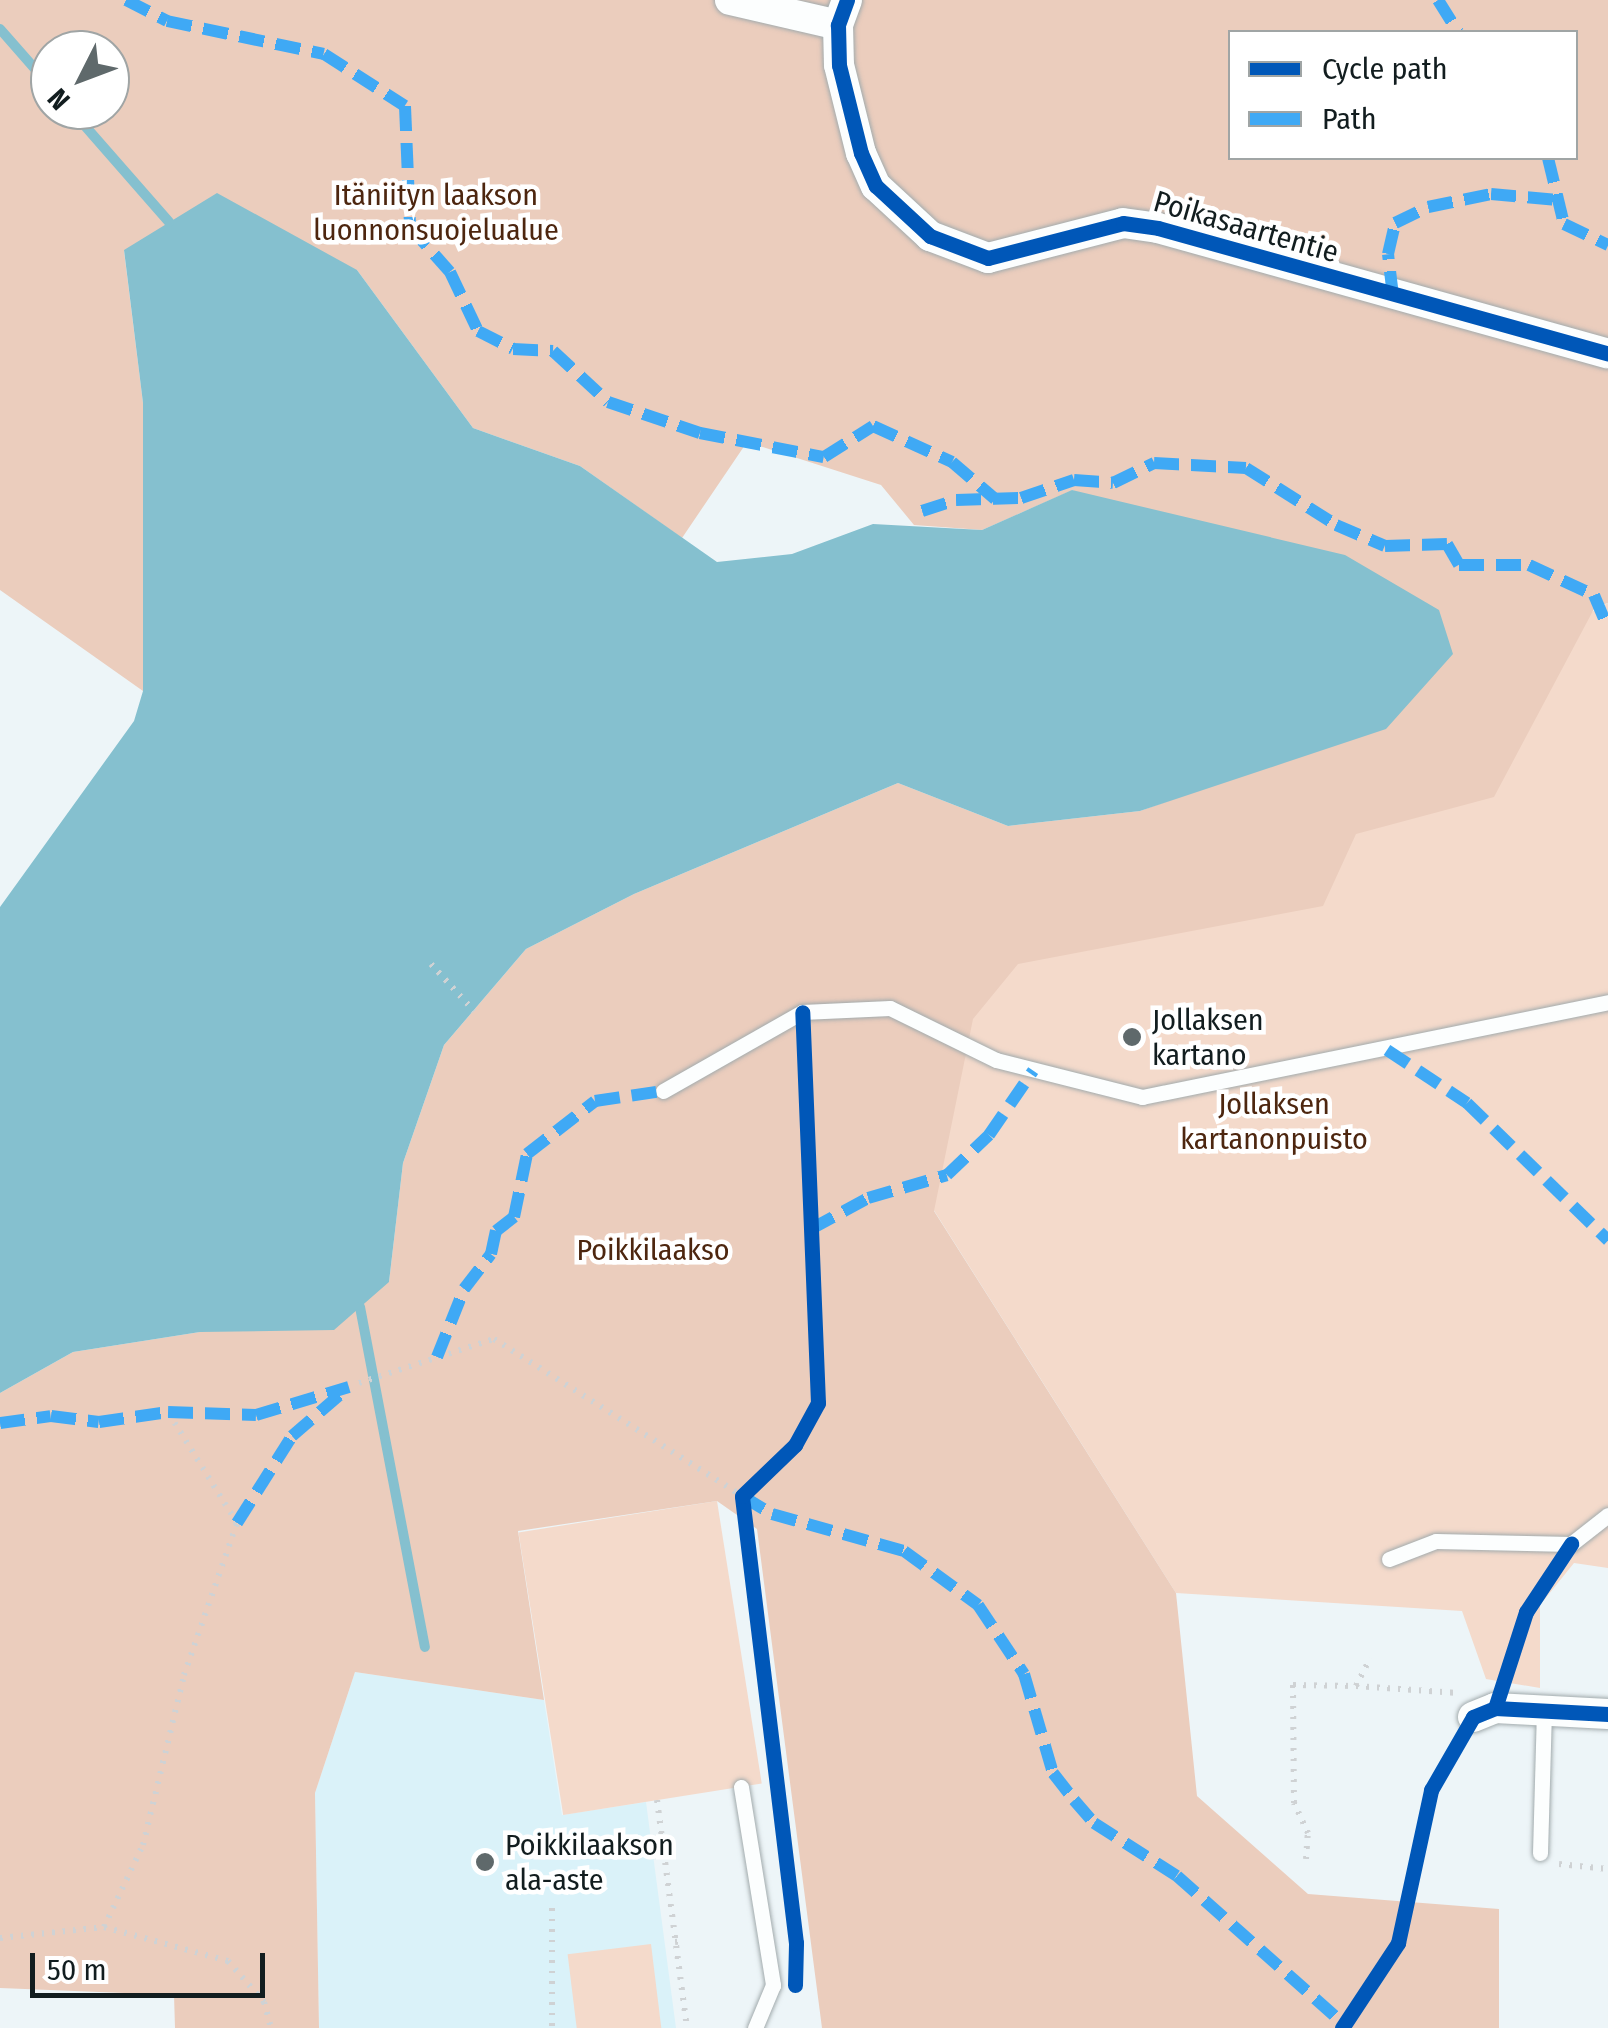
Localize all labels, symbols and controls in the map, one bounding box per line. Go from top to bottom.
north arrow [30,30,130,130]
legend [1228,30,1578,160]
text: Cycle path [1322,51,1448,87]
text: N [41,82,77,116]
text: Path [1322,101,1376,137]
park label: Itäniityn laakson luonnonsuojelualue [313,177,559,248]
street label: Poikasaartentie [1149,183,1343,271]
place label: Jollaksen kartano [1152,1002,1264,1072]
marker: Jollaksen kartano [1121,1026,1143,1048]
park label: Jollaksen kartanonpuisto [1180,1086,1368,1156]
park label: Poikkilaakso [576,1232,730,1268]
place label: Poikkilaakson ala-aste [505,1827,674,1898]
marker: Poikkilaakson ala-aste [474,1851,496,1873]
scale bar [35,1933,270,1995]
text: 50 m [47,1952,107,1988]

